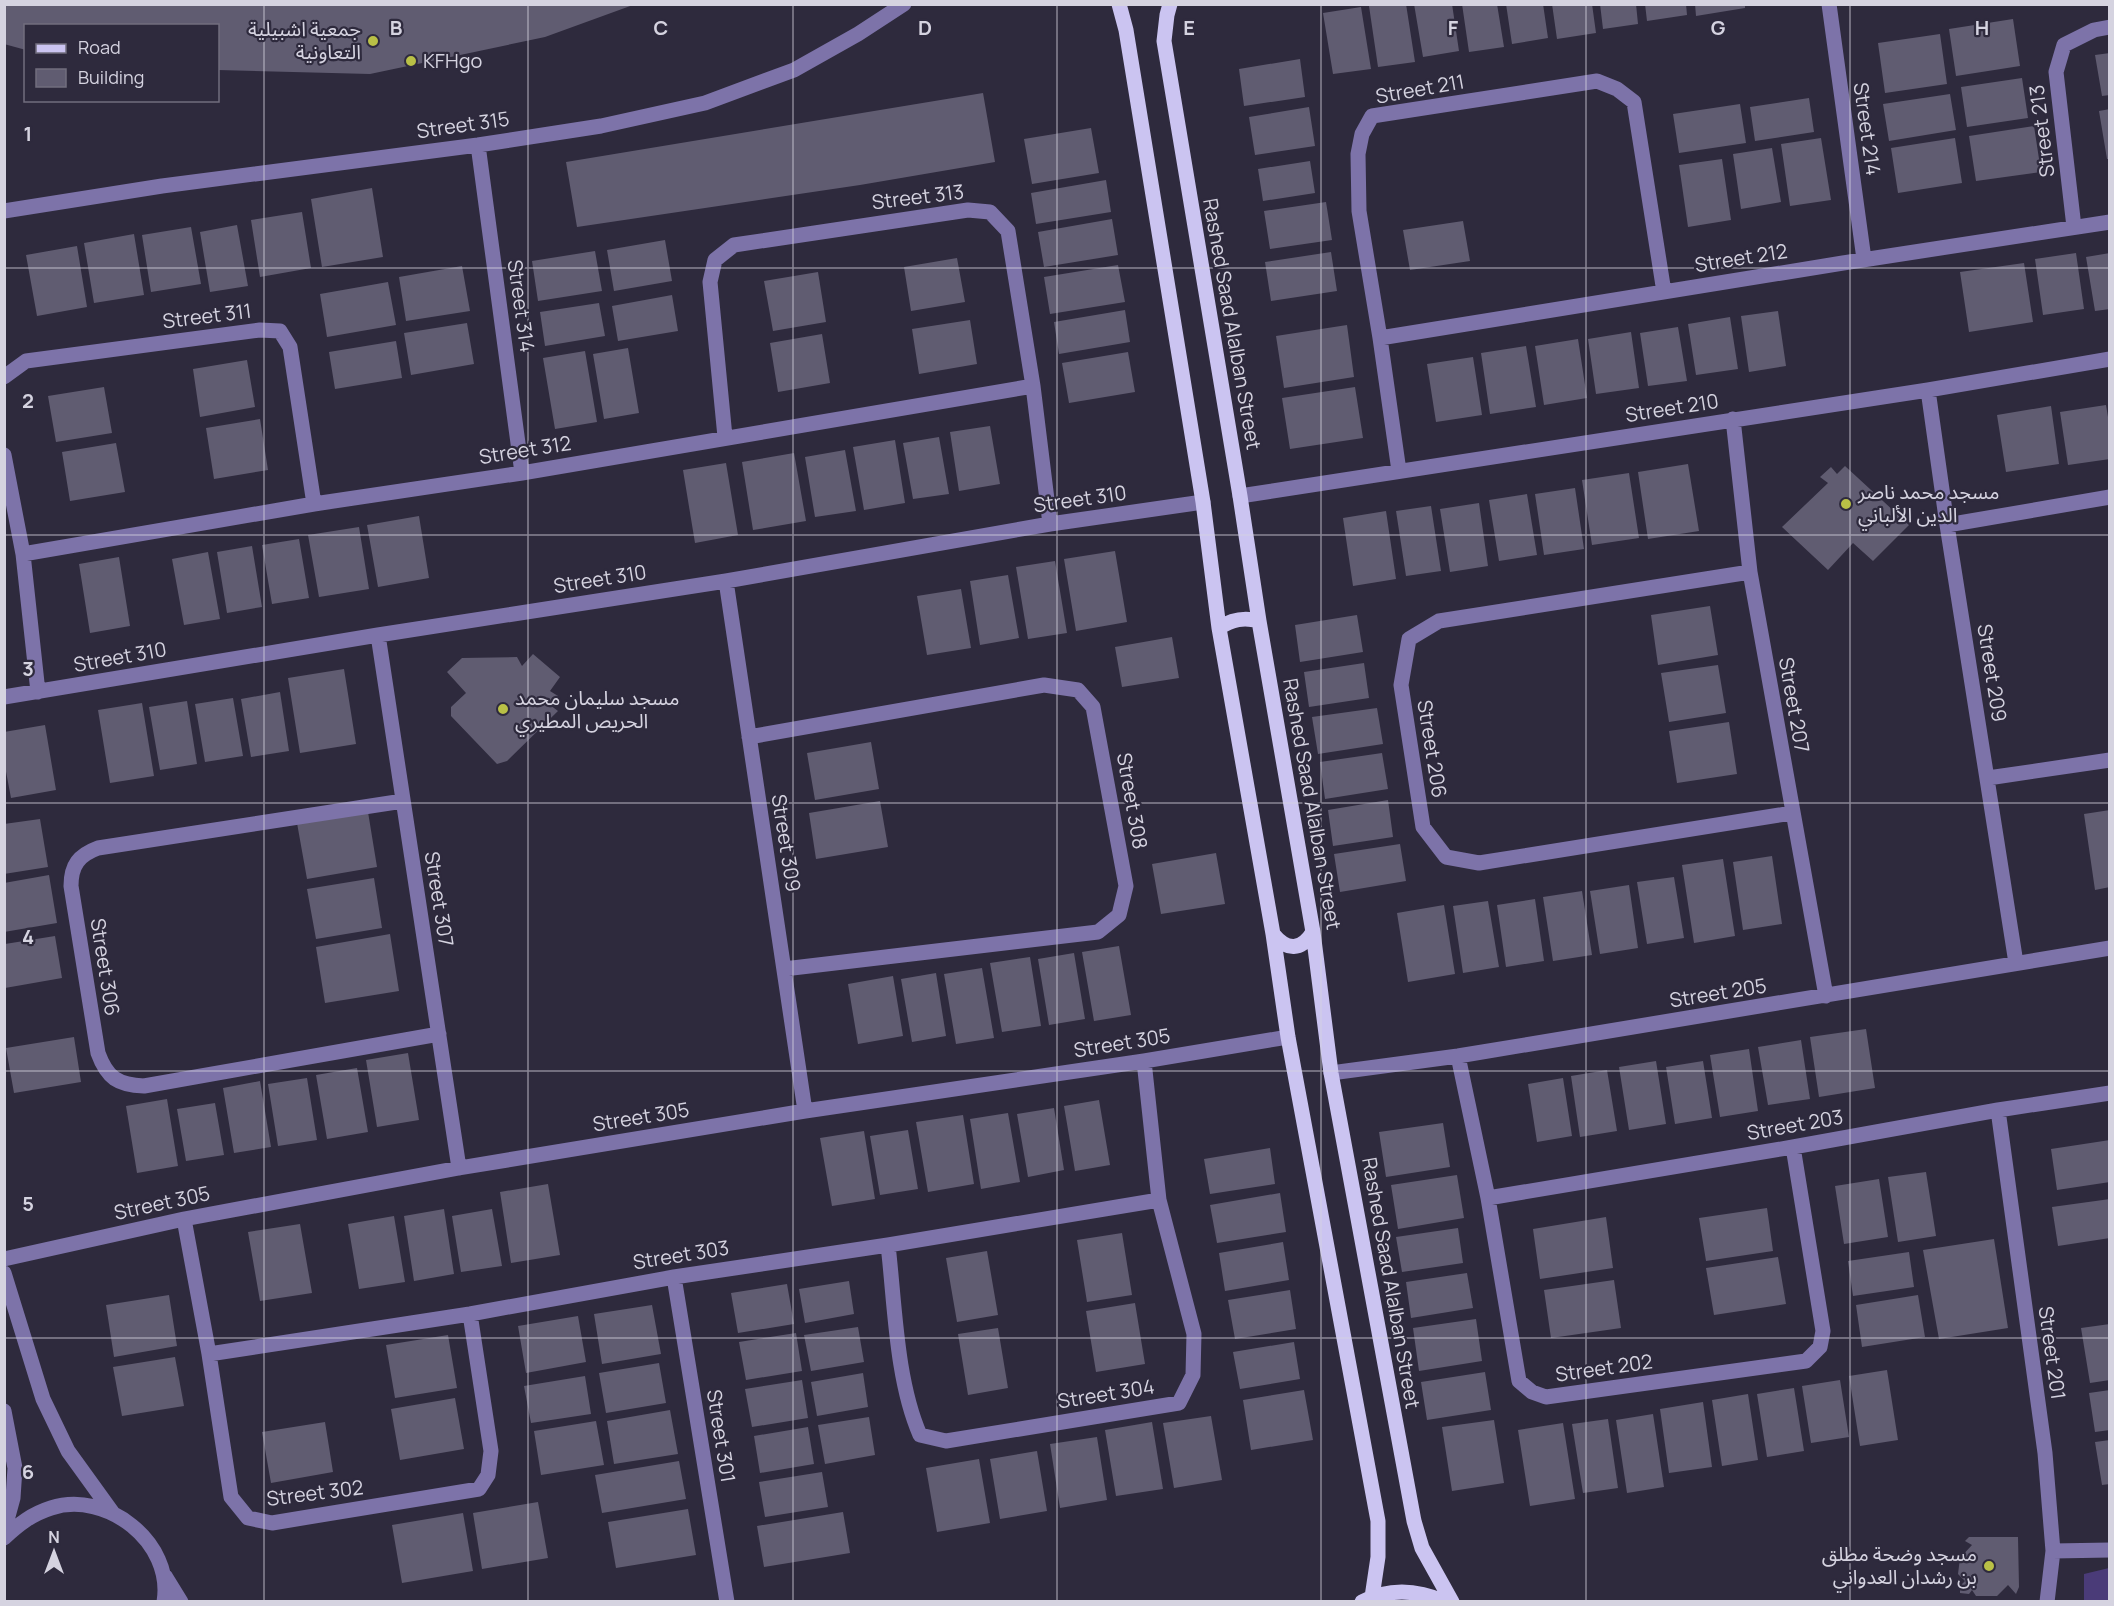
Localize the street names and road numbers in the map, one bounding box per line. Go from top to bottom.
street label: Street 211 [1373,67,1466,110]
street label: Street 214 [1848,81,1887,177]
street label: Street 213 [2022,83,2061,179]
street label: Street 315 [415,105,511,144]
street label: Street 313 [870,177,966,216]
street label: Rashed Saad Alalban Street [1197,196,1268,452]
street label: Street 212 [1693,237,1789,278]
street label: Street 314 [502,258,541,354]
street label: Street 311 [161,297,253,334]
street label: Street 210 [1623,387,1721,428]
street label: Street 312 [477,429,573,470]
street label: Street 310 [1032,479,1128,518]
street label: Street 310 [551,558,648,599]
street label: Street 209 [1971,622,2014,724]
street label: Street 310 [71,635,168,678]
street label: Street 207 [1773,655,1816,755]
street label: Rashed Saad Alalban Street [1277,676,1348,932]
street label: Street 206 [1411,698,1454,800]
street label: Street 308 [1111,750,1154,851]
street label: Street 309 [765,792,808,894]
street label: Street 307 [419,849,460,948]
street label: Street 306 [84,916,127,1018]
street label: Street 205 [1667,972,1768,1013]
street label: Street 305 [1072,1022,1172,1063]
street label: Street 305 [591,1096,691,1137]
street label: Street 203 [1745,1103,1845,1146]
street label: Rashed Saad Alalban Street [1356,1155,1427,1411]
street label: Street 305 [111,1179,212,1226]
street label: Street 303 [631,1234,731,1275]
street label: Street 201 [2033,1304,2072,1401]
street label: Street 202 [1554,1347,1654,1388]
street label: Street 304 [1056,1373,1156,1414]
street label: Street 301 [701,1387,742,1484]
street label: Street 302 [265,1473,365,1512]

